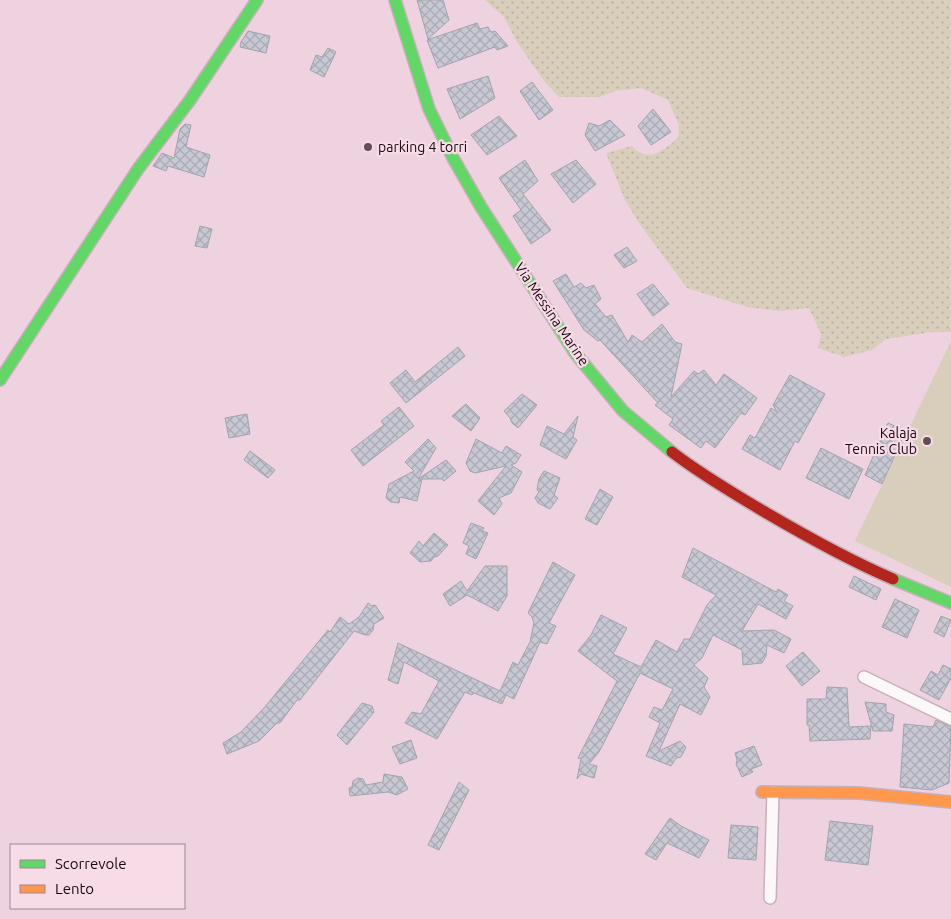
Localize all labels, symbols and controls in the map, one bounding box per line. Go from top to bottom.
place label: parking 4 torri [378,139,467,155]
marker: parking 4 torri [362,141,374,153]
street label: Via Messina Marine [512,259,592,369]
place label: Kalaja Tennis Club [845,425,917,457]
marker: Kalaja Tennis Club [921,435,933,447]
legend [10,844,185,909]
text: Scorrevole [55,855,126,872]
text: Lento [55,880,94,897]

